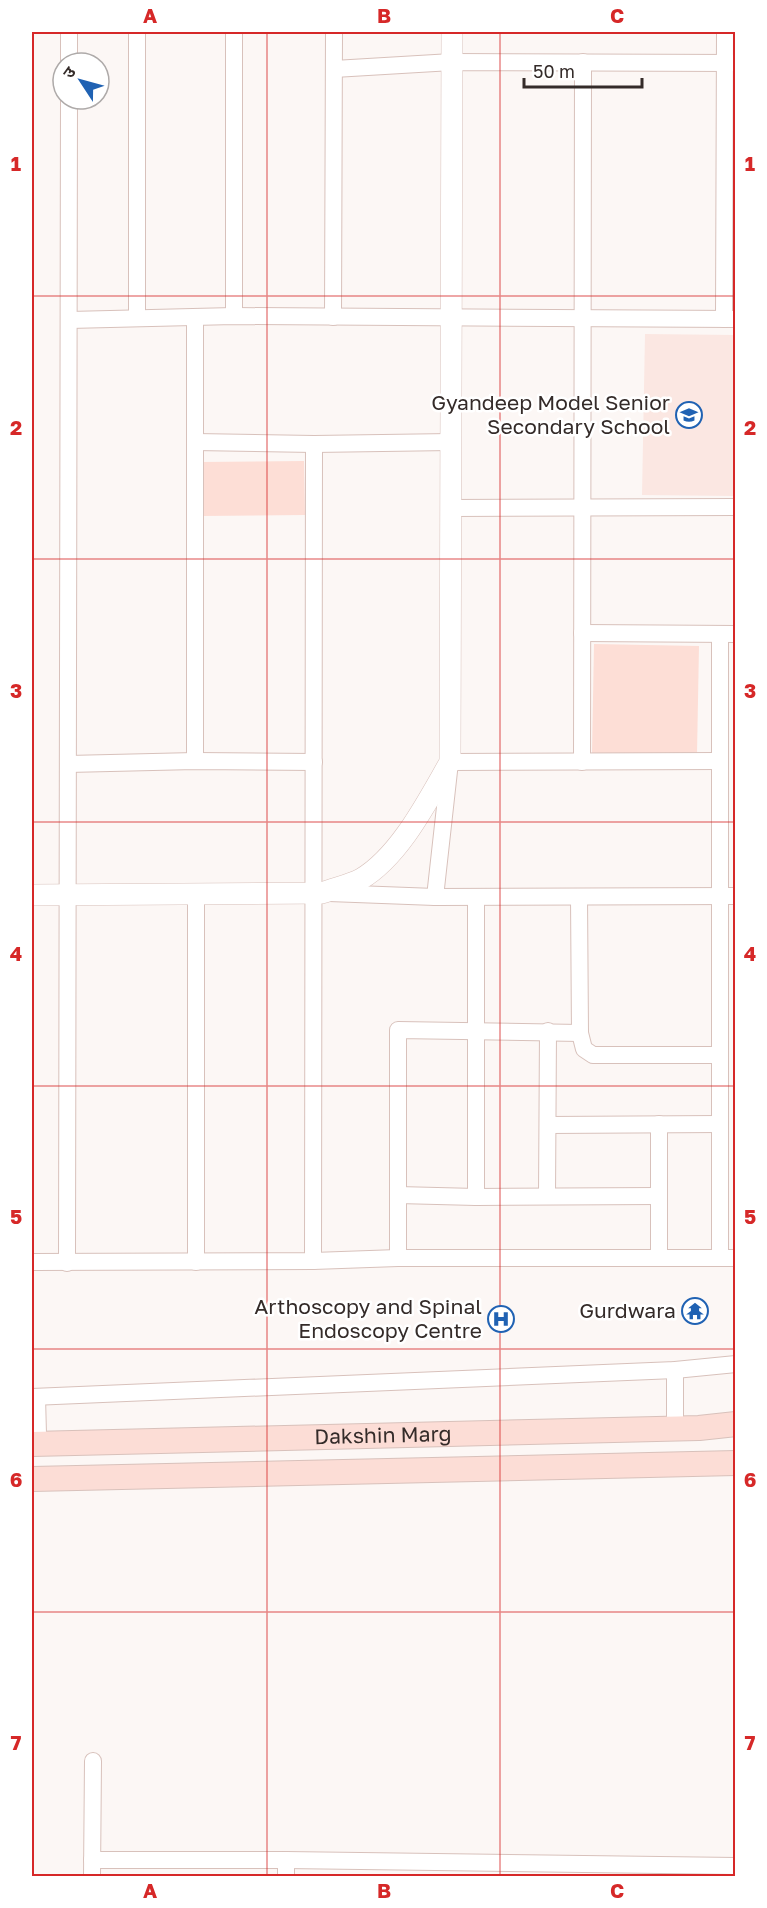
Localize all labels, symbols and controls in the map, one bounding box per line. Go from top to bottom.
text: A [143,3,157,27]
text: B [377,3,391,27]
text: C [610,3,624,27]
north arrow [51,51,111,111]
scale bar [524,51,642,89]
text: 50 m [533,60,575,82]
text: उ [58,62,80,82]
text: 1 [11,151,21,175]
text: 1 [745,151,755,175]
place label: Gyandeep Model Senior Secondary School [431,389,670,439]
school or university icon: Gyandeep Model Senior Secondary School [674,400,704,430]
text: 2 [10,415,22,439]
text: 2 [744,415,756,439]
text: 3 [10,678,22,702]
text: 3 [744,678,756,702]
text: 4 [10,941,22,965]
text: 4 [744,941,756,965]
text: 5 [10,1204,22,1228]
text: 5 [744,1204,756,1228]
place label: Arthoscopy and Spinal Endoscopy Centre [254,1293,482,1343]
temple icon: Gurdwara [680,1296,710,1326]
place label: Gurdwara [579,1297,676,1323]
hospital icon: Arthoscopy and Spinal Endoscopy Centre [486,1304,516,1334]
street label: Dakshin Marg [314,1420,452,1449]
text: 6 [10,1467,22,1491]
text: 6 [744,1467,756,1491]
text: 7 [11,1730,22,1754]
text: 7 [745,1730,756,1754]
text: A [143,1878,157,1902]
text: B [377,1878,391,1902]
text: C [610,1878,624,1902]

